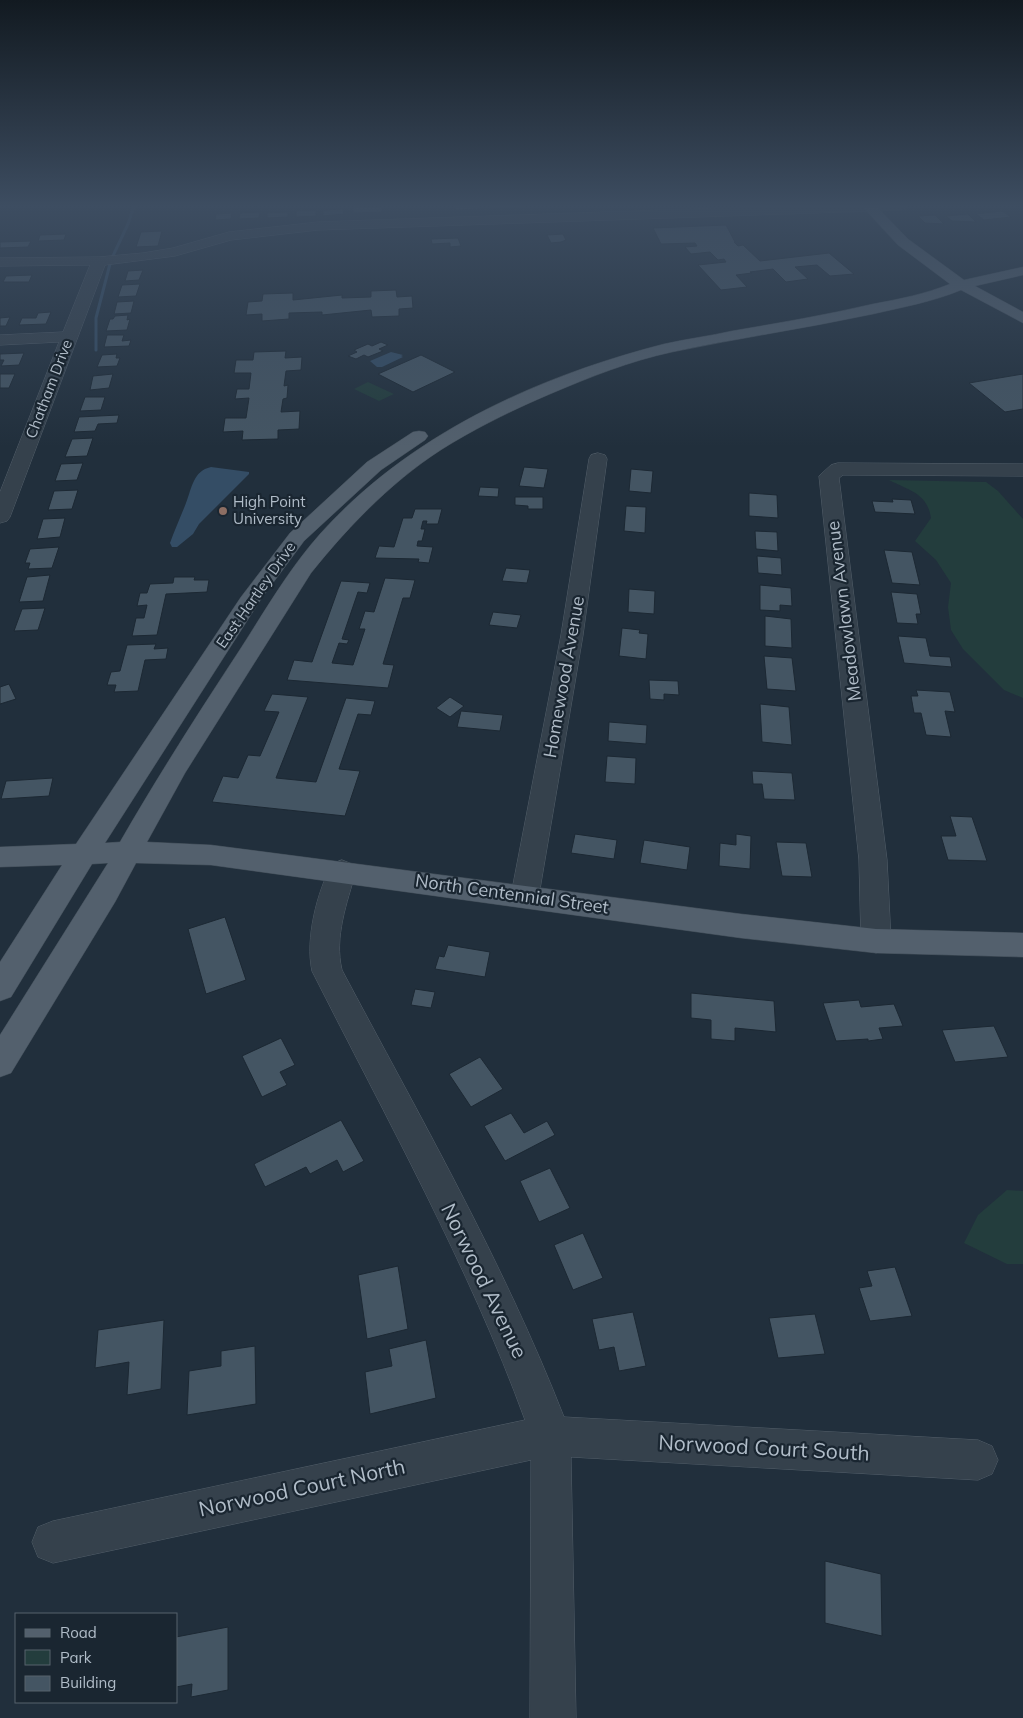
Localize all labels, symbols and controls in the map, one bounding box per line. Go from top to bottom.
street label: Chatham Drive [21,337,76,441]
place label: High Point University [233,492,305,528]
marker: High Point University [217,505,229,517]
street label: Meadowlawn Avenue [821,520,866,702]
street label: East Hartley Drive [212,538,299,652]
street label: Homewood Avenue [538,594,589,760]
street label: North Centennial Street [414,869,610,918]
street label: Norwood Avenue [436,1199,534,1362]
street label: Norwood Court South [658,1428,870,1466]
street label: Norwood Court North [196,1452,407,1522]
legend [15,1613,178,1703]
text: Road [60,1623,97,1642]
text: Park [60,1648,92,1667]
text: Building [60,1673,116,1692]

